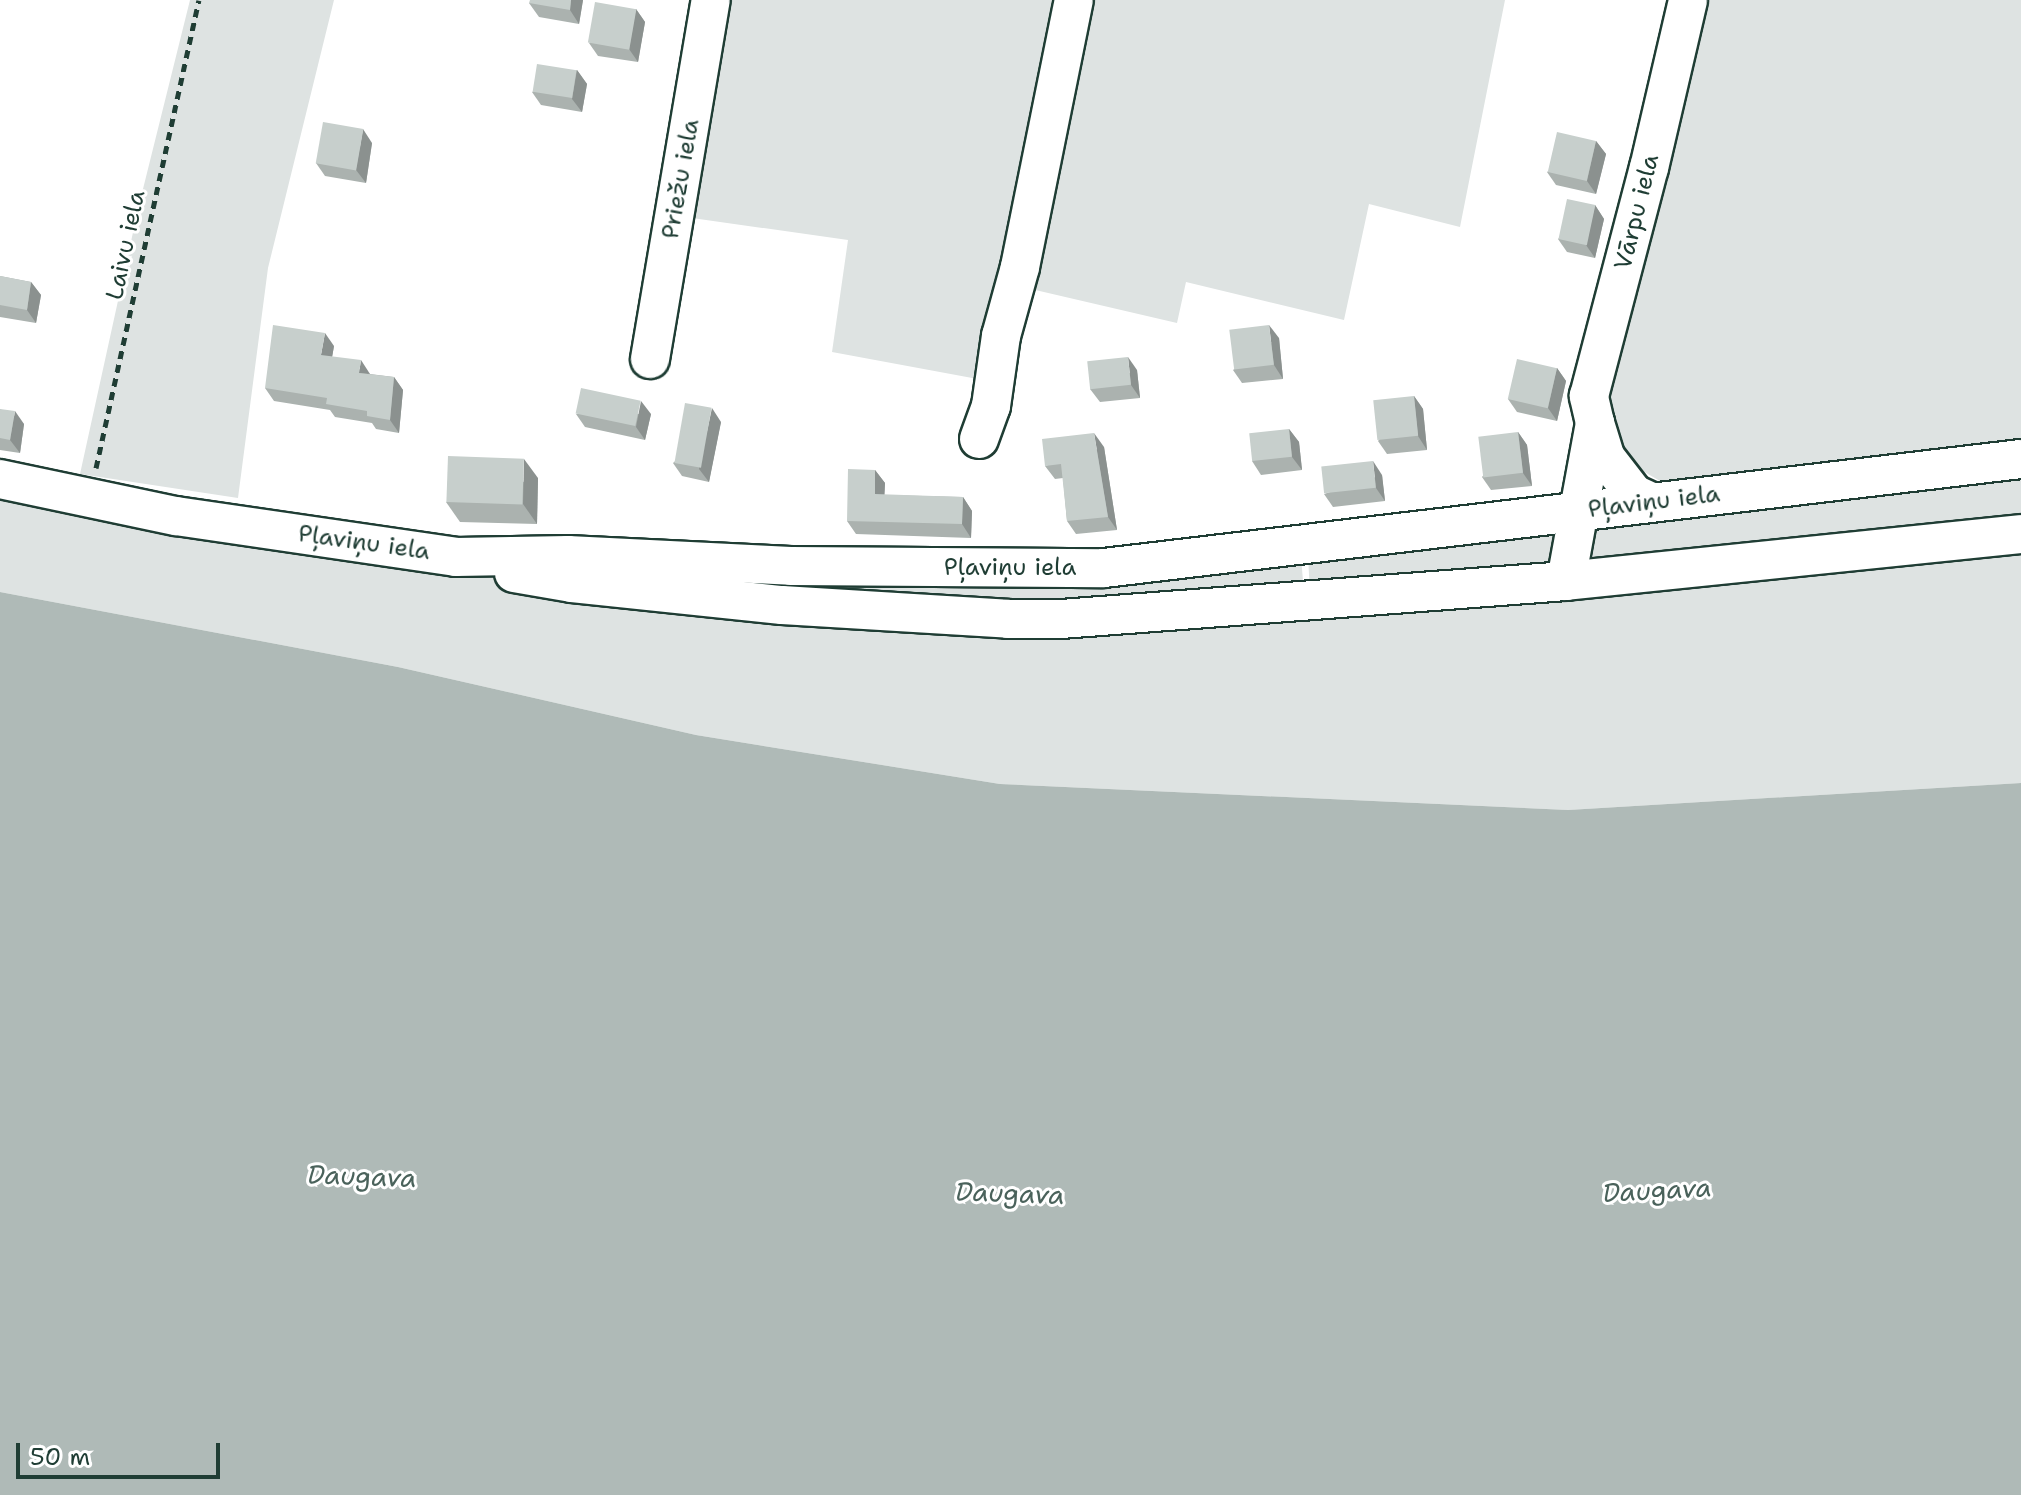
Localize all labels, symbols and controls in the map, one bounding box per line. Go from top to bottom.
street label: Priežu iela [656,117,706,241]
street label: Vārpu iela [1609,151,1665,273]
street label: Laivu iela [100,188,152,302]
street label: Pļaviņu iela [1586,480,1722,524]
street label: Pļaviņu iela [296,520,432,566]
street label: Pļaviņu iela [944,554,1076,582]
water label: Daugava [307,1159,417,1193]
water label: Daugava [1602,1172,1712,1208]
water label: Daugava [955,1176,1065,1210]
scale bar [20,1427,224,1477]
text: 50 m [30,1441,90,1473]

